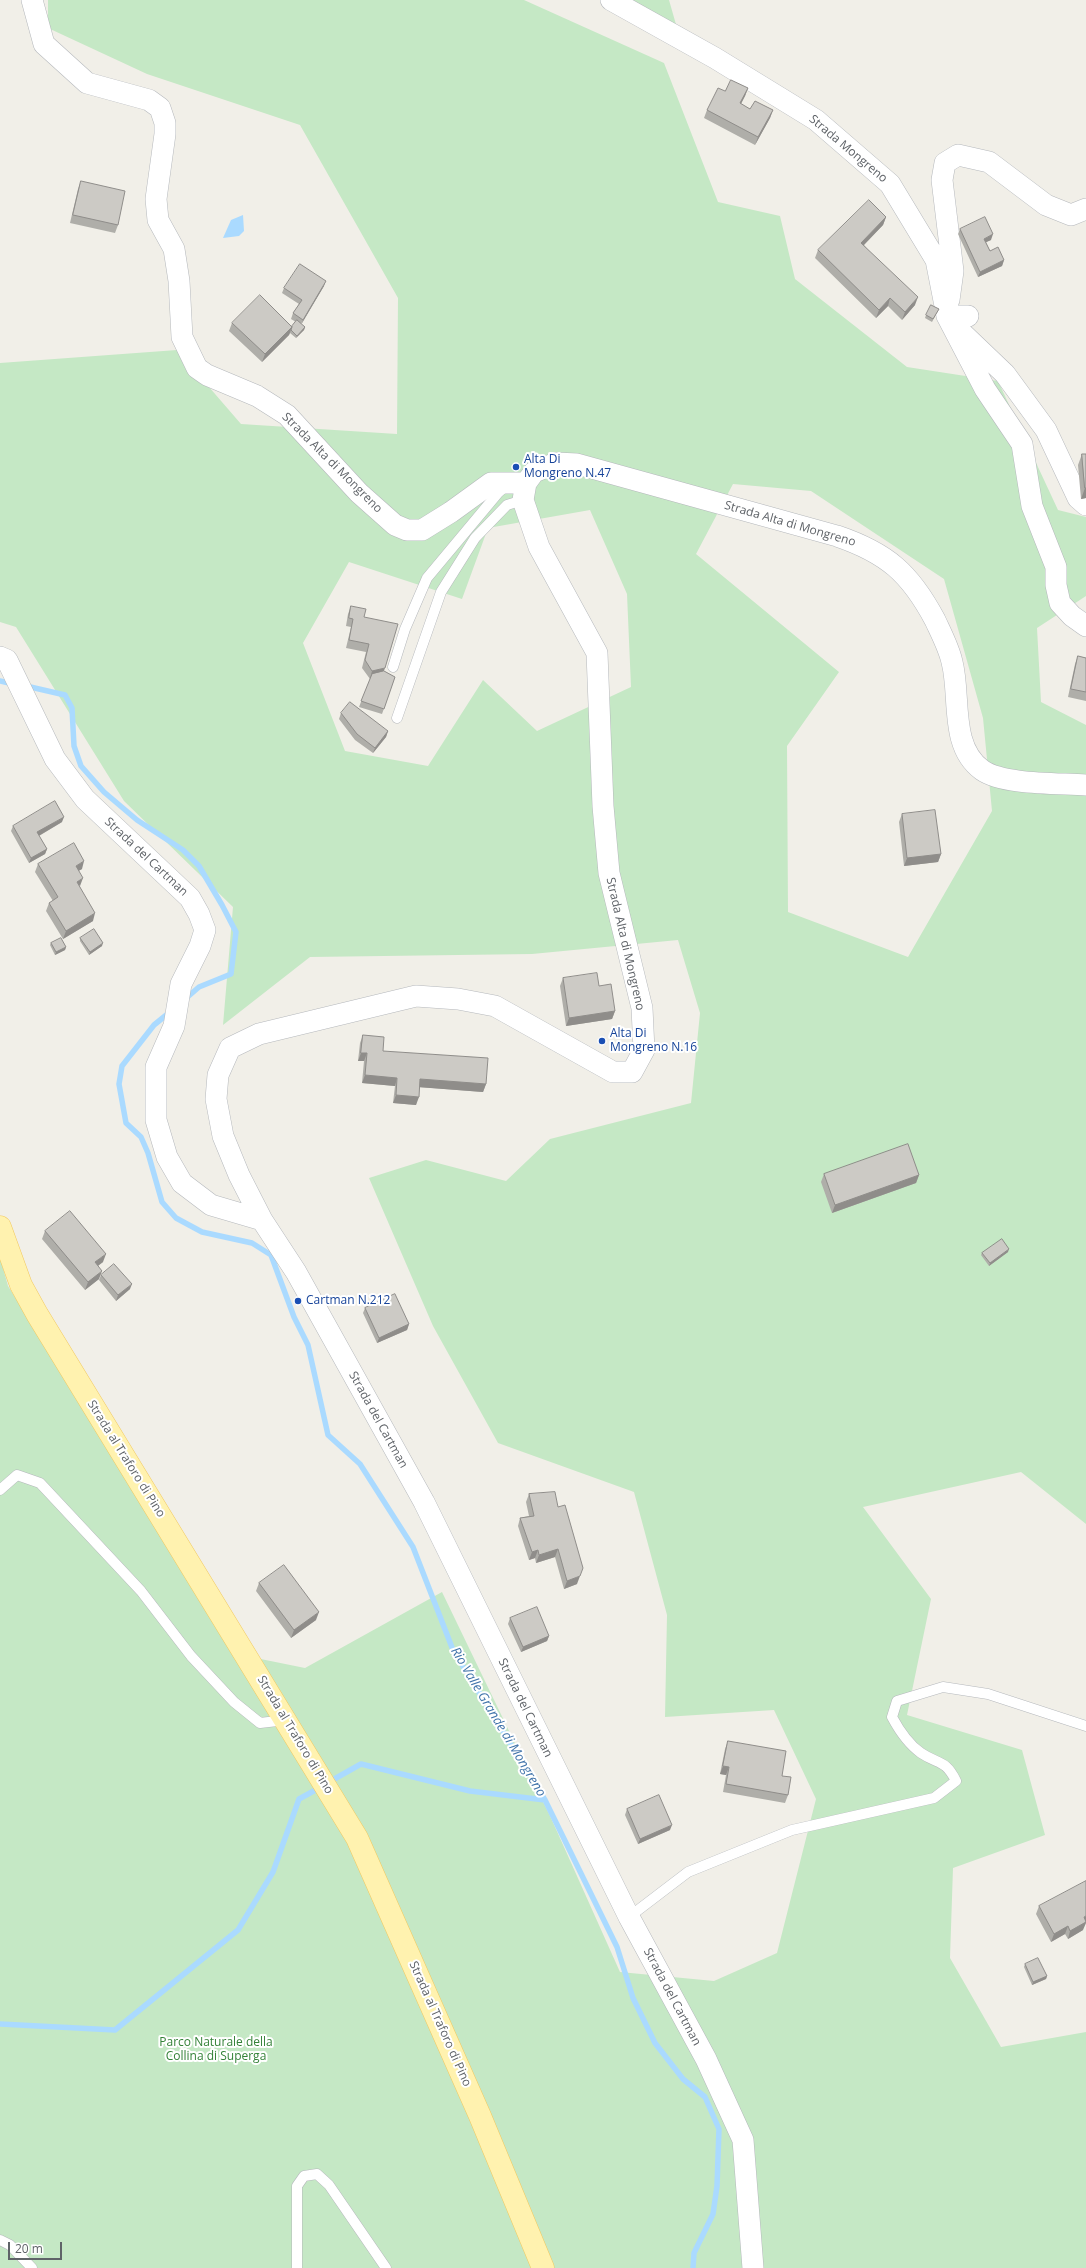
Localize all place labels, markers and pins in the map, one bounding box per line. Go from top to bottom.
place label: Alta Di Mongreno N.47 [524,453,611,481]
marker: Alta Di Mongreno N.47 [511,462,521,472]
place label: Alta Di Mongreno N.16 [610,1027,697,1055]
marker: Alta Di Mongreno N.16 [597,1036,607,1046]
place label: Cartman N.212 [306,1294,390,1308]
marker: Cartman N.212 [293,1296,303,1306]

